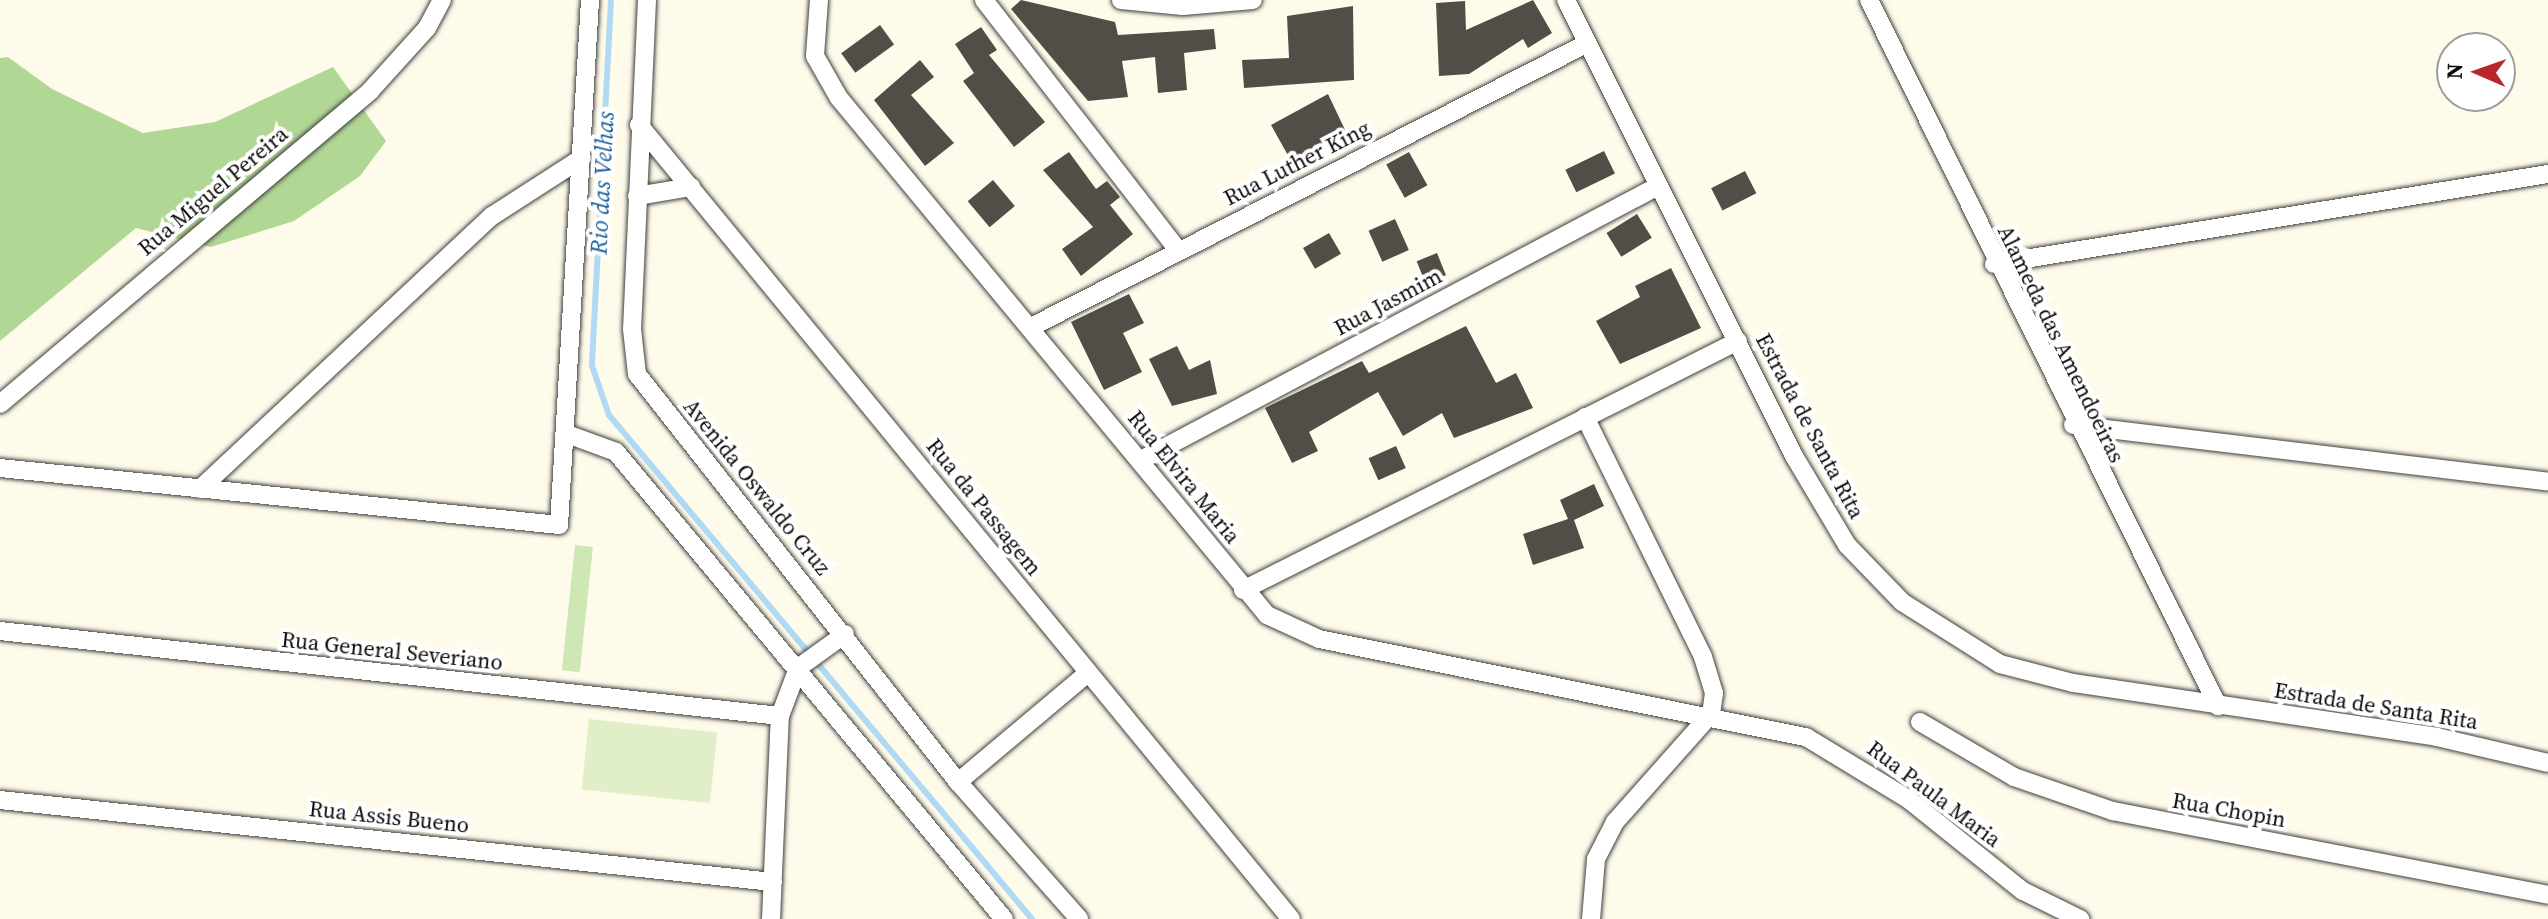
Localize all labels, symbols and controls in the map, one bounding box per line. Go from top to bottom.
north arrow [2436,32,2516,112]
text: N [2439,63,2469,80]
water label: Rio das Velhas [584,111,620,255]
street label: Rua Luther King [1219,115,1375,211]
street label: Rua Miguel Pereira [133,121,293,261]
street label: Alameda das Amendoeiras [1992,221,2130,467]
street label: Rua Jasmim [1330,263,1446,341]
street label: Estrada de Santa Rita [1750,329,1870,523]
street label: Avenida Oswaldo Cruz [678,394,836,580]
street label: Rua Elvira Maria [1122,405,1246,549]
street label: Rua da Passagem [921,433,1047,581]
street label: Rua General Severiano [280,626,504,676]
street label: Estrada de Santa Rita [2272,677,2480,735]
street label: Rua Paula Maria [1862,735,2006,853]
street label: Rua Chopin [2170,787,2288,833]
street label: Rua Assis Bueno [308,795,470,839]

